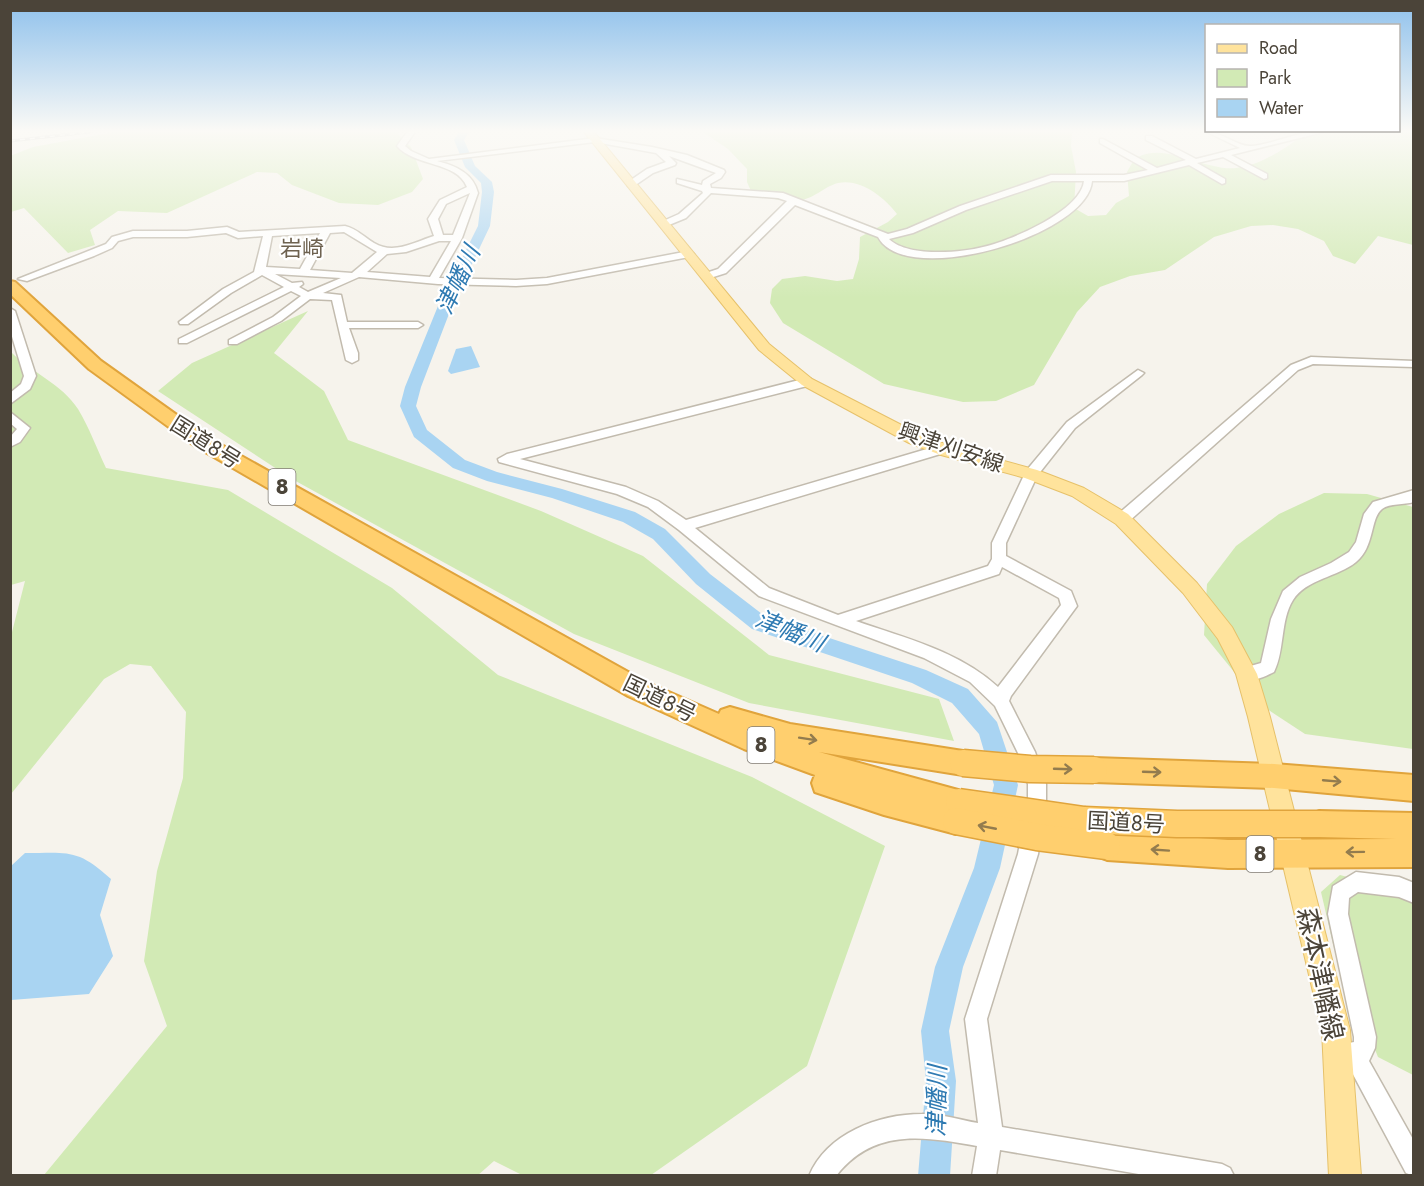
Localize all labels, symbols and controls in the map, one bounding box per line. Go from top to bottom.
legend [1205,24,1400,132]
text: Road [1259,35,1298,61]
text: Park [1259,65,1291,91]
text: Water [1259,95,1304,121]
district label: 岩崎 [280,232,324,264]
water label: 津幡川 [426,237,490,320]
street label: 国道8号 [164,408,248,476]
street label: 興津刈安線 [894,414,1008,480]
road number: 8 [268,469,296,505]
water label: 津幡川 [750,601,833,661]
street label: 国道8号 [618,667,702,729]
road number: 8 [748,727,774,763]
one-way arrow [798,734,818,745]
one-way arrow [1053,764,1073,775]
one-way arrow [1141,767,1161,778]
one-way arrow [1322,776,1342,787]
street label: 国道8号 [1086,804,1166,840]
one-way arrow [977,821,997,832]
road number: 8 [1246,836,1274,872]
one-way arrow [1151,844,1171,855]
one-way arrow [1346,846,1366,858]
street label: 森本津幡線 [1287,904,1354,1044]
water label: 津幡川 [918,1062,955,1137]

